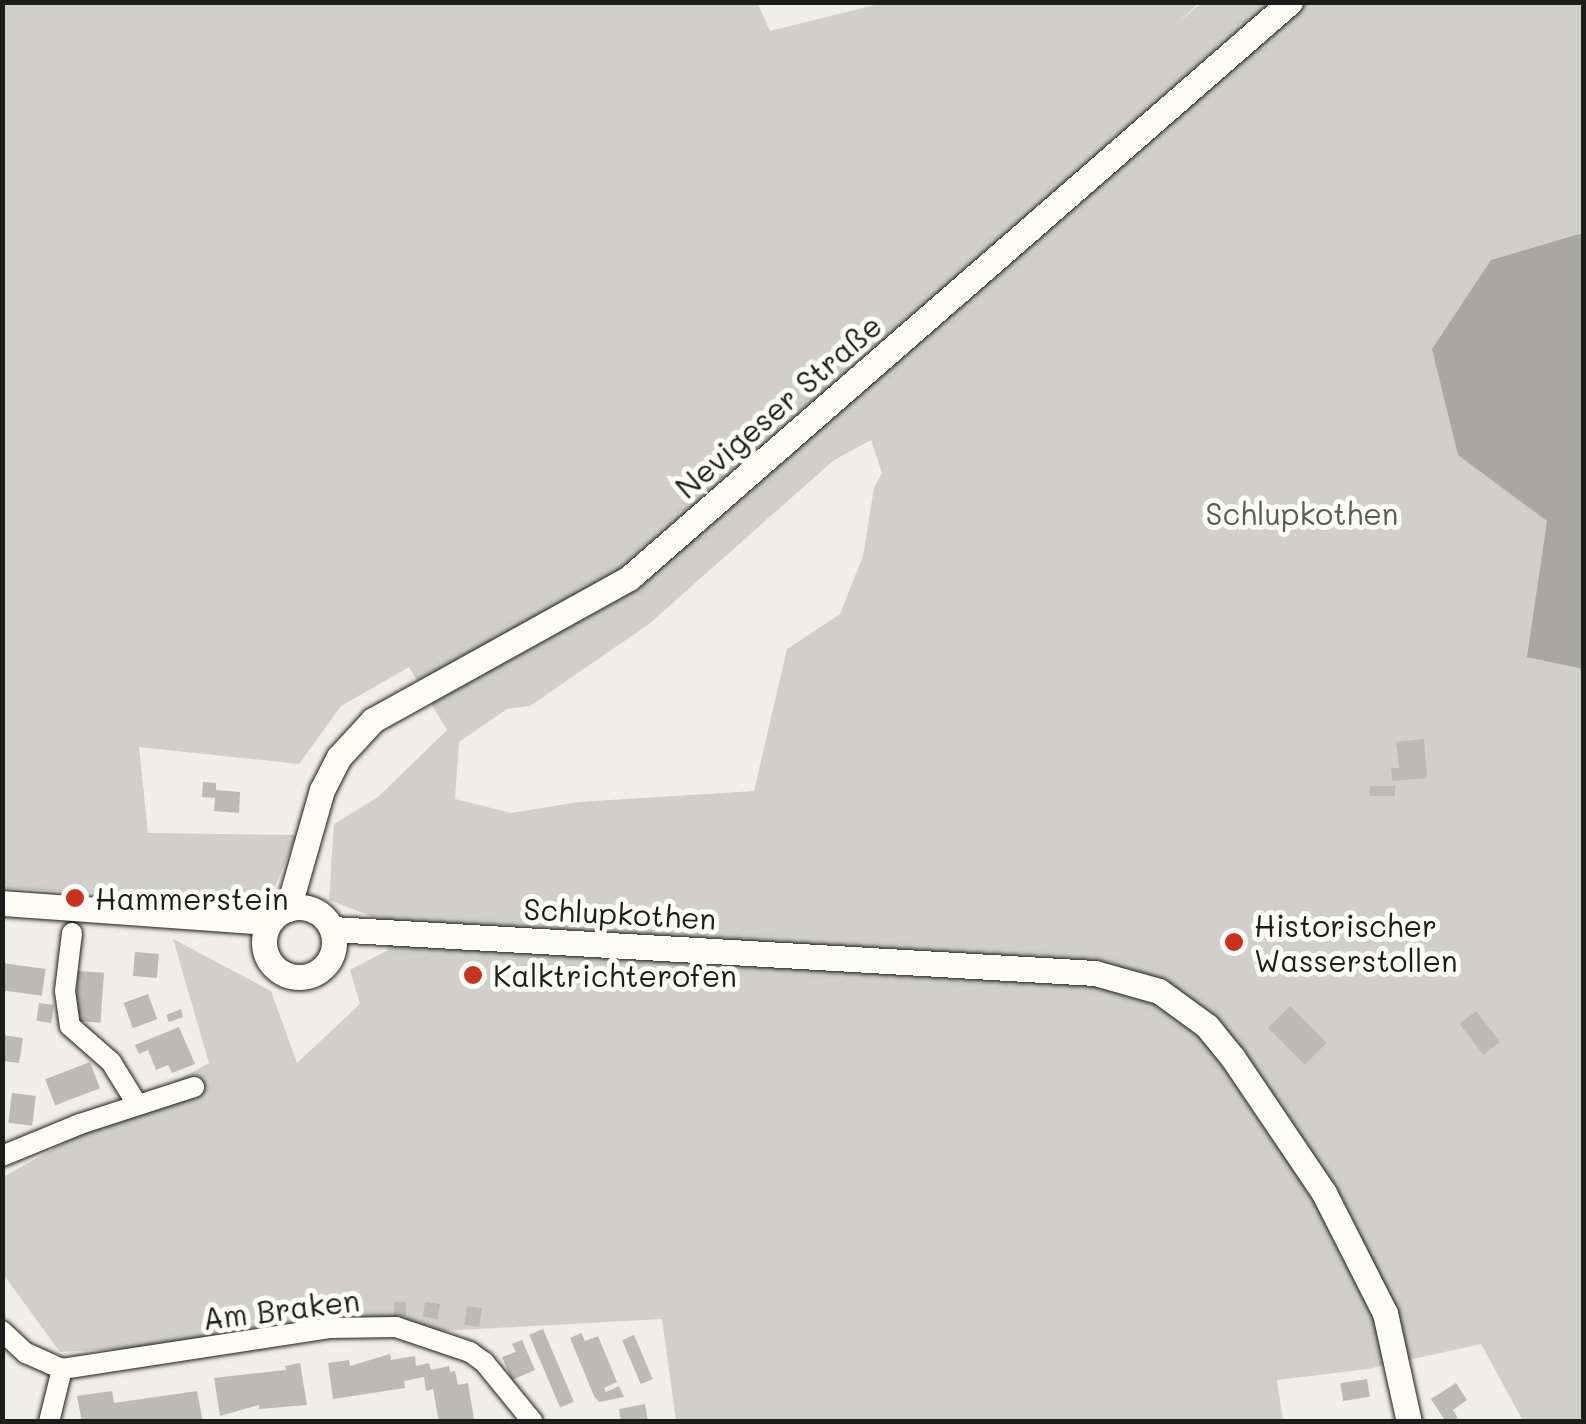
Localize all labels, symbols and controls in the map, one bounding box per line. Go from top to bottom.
street label: Nevigeser Straße [668,307,888,505]
park label: Schlupkothen [1206,495,1398,531]
place label: Hammerstein [95,880,289,916]
marker: Hammerstein [64,887,86,909]
street label: Schlupkothen [523,890,717,936]
place label: Historischer Wasserstollen [1254,907,1458,978]
marker: Historischer Wasserstollen [1223,931,1245,953]
place label: Kalktrichterofen [493,957,737,993]
marker: Kalktrichterofen [462,964,484,986]
street label: Am Braken [201,1282,361,1336]

